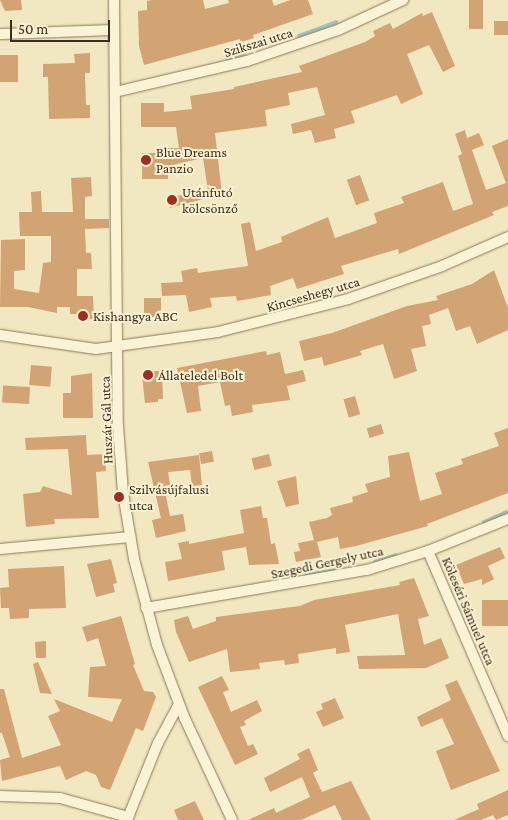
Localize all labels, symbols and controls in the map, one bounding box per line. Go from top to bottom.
scale bar [12,10,112,42]
text: 50 m [18,21,48,37]
street label: Szikszai utca [221,24,295,60]
place label: Blue Dreams Panzio [156,144,227,176]
marker: Blue Dreams Panzio [140,154,152,166]
place label: Utánfutó kölcsönző [182,184,238,216]
marker: Utánfutó kölcsönző [166,194,178,206]
street label: Kincseshegy utca [265,273,361,315]
place label: Kishangya ABC [93,308,178,324]
marker: Kishangya ABC [77,310,89,322]
place label: Állateledel Bolt [158,367,243,383]
marker: Állateledel Bolt [142,369,154,381]
street label: Huszár Gál utca [96,376,116,464]
place label: Szilvásújfalusi utca [129,481,209,514]
marker: Szilvásújfalusi utca [113,491,125,503]
street label: Szegedi Gergely utca [269,542,385,582]
street label: Köleséri Sámuel utca [439,554,499,668]

